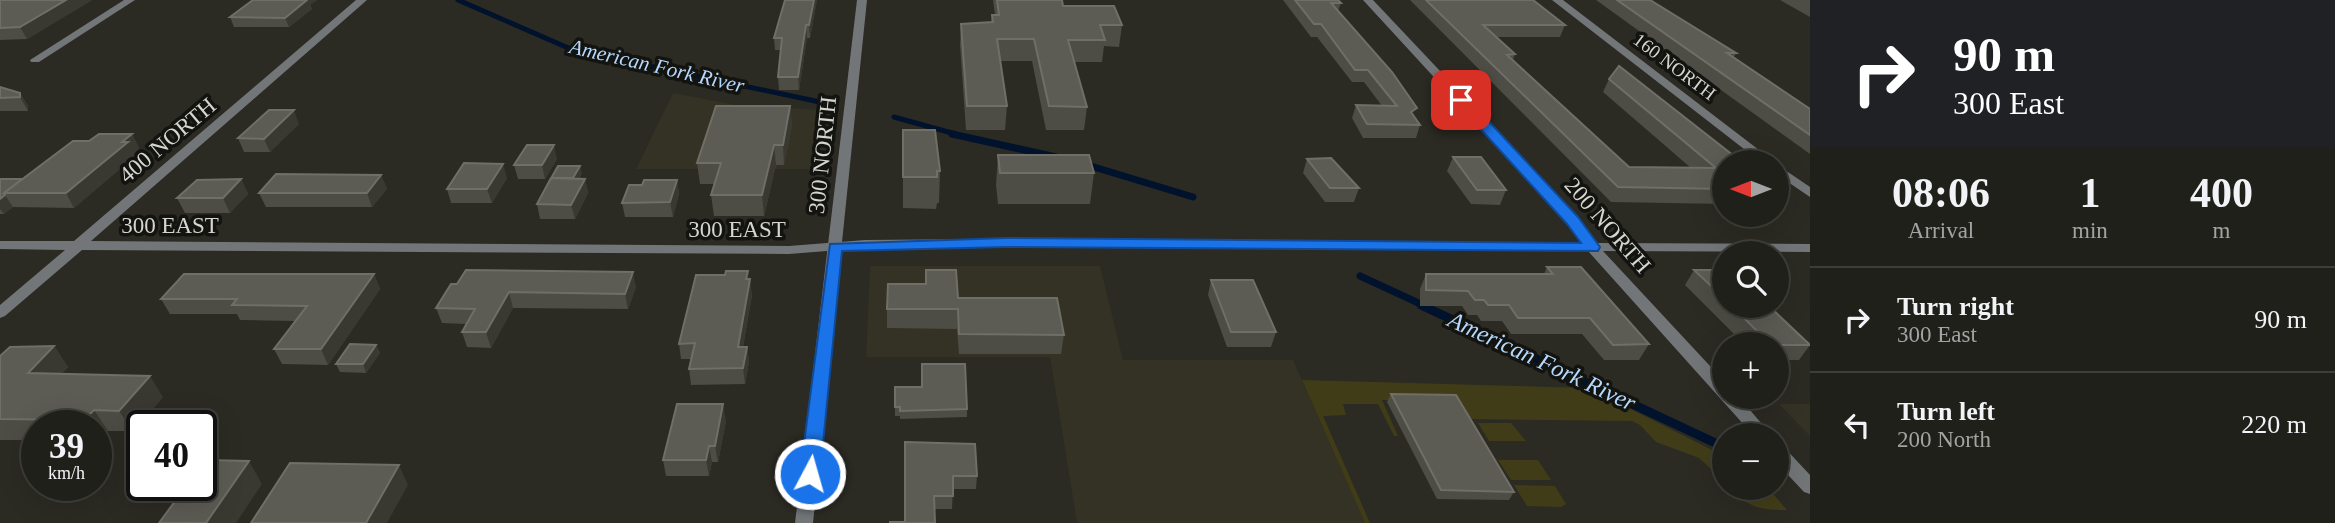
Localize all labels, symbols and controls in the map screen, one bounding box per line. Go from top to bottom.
text: 90 m [1953,27,2055,82]
icon: right [1838,28,1929,119]
street label: 160 NORTH [1629,29,1720,104]
water label: American Fork River [565,34,747,98]
pin [1431,70,1491,130]
icon: arrive [1442,81,1480,119]
text: 300 East [1953,85,2064,121]
street label: 400 NORTH [114,93,221,188]
street label: 300 NORTH [804,95,841,215]
north arrow [1712,150,1788,228]
map controls [1712,150,1789,500]
text: 08:06 [1892,170,1990,216]
text: 1 [2079,170,2100,216]
text: 400 [2190,170,2253,216]
street label: 200 NORTH [1559,173,1656,278]
street label: 300 EAST [121,213,219,238]
street label: 300 EAST [688,217,786,242]
text: Arrival [1908,218,1974,243]
text: min [2072,218,2108,243]
text: m [2212,218,2230,243]
button: search [1712,241,1789,318]
text: Turn right [1897,292,2014,321]
icon: right [1838,301,1876,339]
water label: American Fork River [1442,305,1641,416]
text: 90 m [2254,305,2307,334]
text: 300 East [1897,322,1977,347]
button: + [1712,332,1789,409]
text: Turn left [1897,397,1995,426]
icon: left [1838,406,1876,444]
speed limit sign: 40 [126,410,217,501]
text: 220 m [2241,410,2307,439]
button: − [1712,423,1789,500]
text: 39 [49,427,84,466]
text: 200 North [1897,427,1991,452]
position arrow [773,437,847,511]
text: km/h [48,463,85,483]

